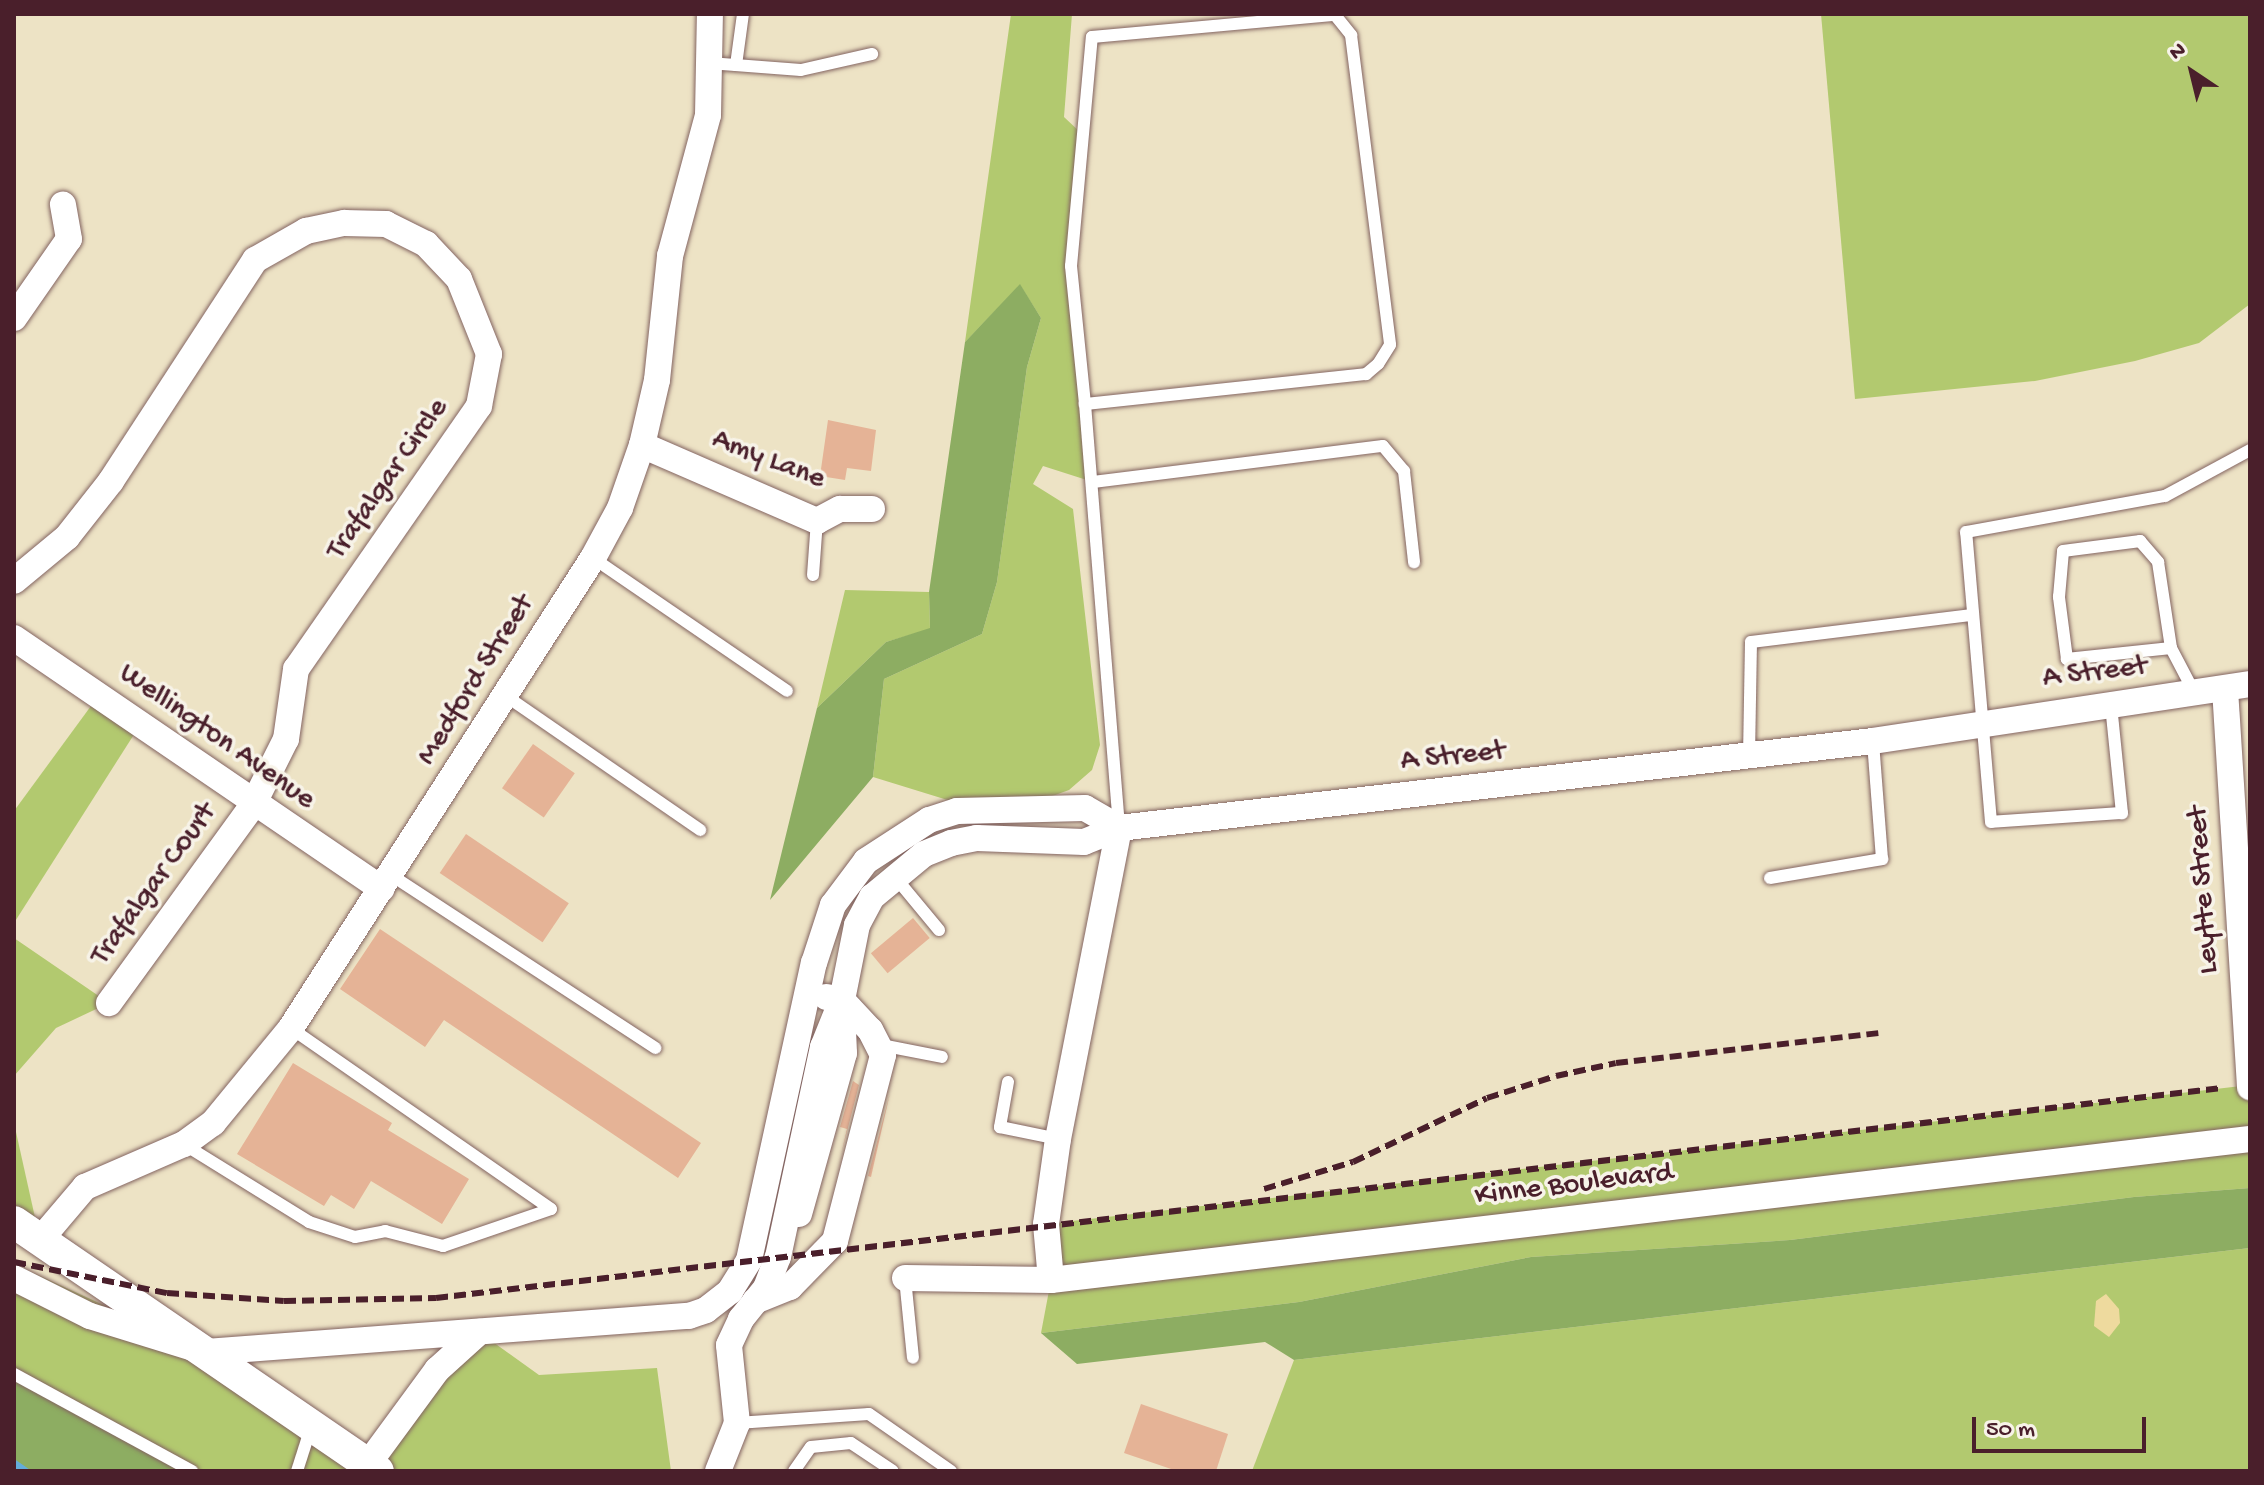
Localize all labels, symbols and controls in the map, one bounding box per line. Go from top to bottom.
north arrow [2152,32,2232,112]
text: N [2165,38,2192,67]
street label: Trafalgar Circle [320,393,458,567]
street label: Amy Lane [706,423,830,499]
street label: Medford Street [410,589,544,773]
street label: A Street [2041,650,2149,698]
street label: Wellington Avenue [111,657,321,819]
street label: A Street [1399,735,1507,781]
street label: Trafalgar Court [84,797,226,973]
street label: Leytte Street [2181,805,2229,975]
street label: Kinne Boulevard [1473,1156,1675,1216]
scale bar [1976,1401,2150,1451]
text: 50 m [1986,1416,2035,1445]

